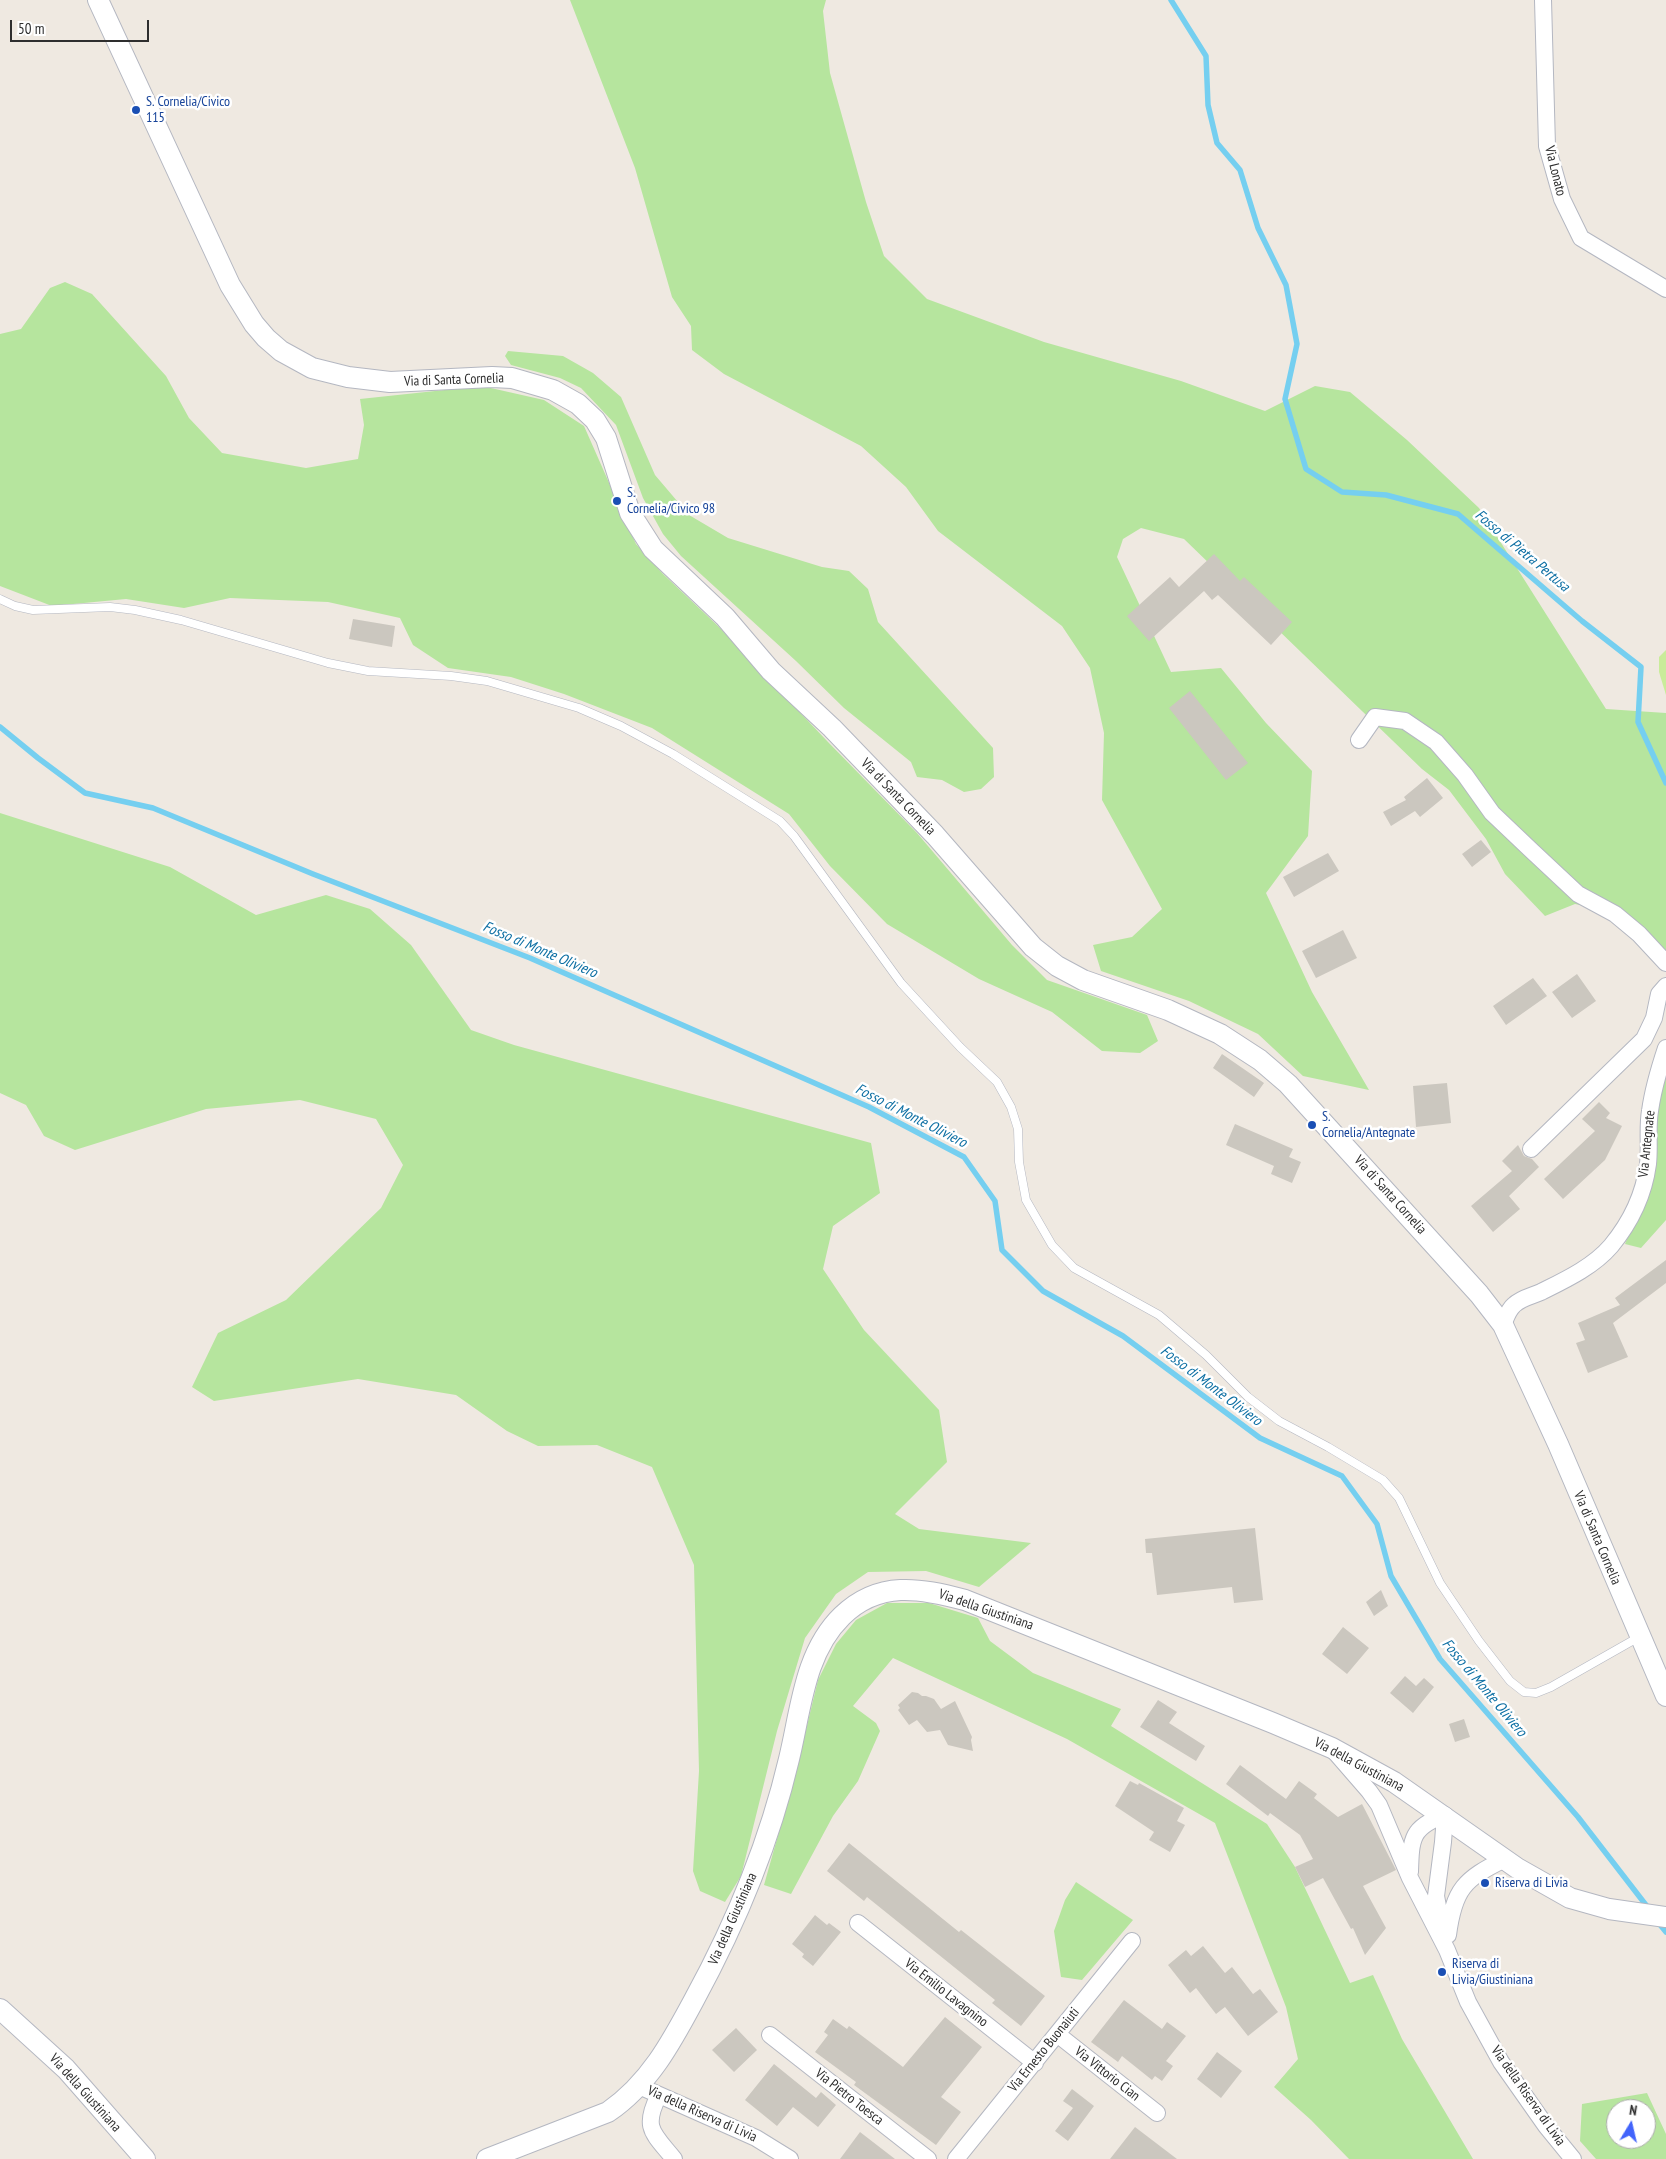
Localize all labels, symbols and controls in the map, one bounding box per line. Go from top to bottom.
scale bar [12,10,151,42]
text: 50 m [18,19,44,38]
place label: S. Cornelia/Civico 115 [146,94,230,126]
marker: S. Cornelia/Civico 115 [130,104,142,116]
street label: Via Lonato [1541,144,1569,198]
street label: Via di Santa Cornelia [404,370,504,390]
place label: S. Cornelia/Civico 98 [627,485,715,518]
marker: S. Cornelia/Civico 98 [611,495,623,507]
water label: Fosso di Pietra Pertusa [1471,506,1573,596]
street label: Via di Santa Cornelia [857,755,939,839]
water label: Fosso di Monte Oliviero [480,918,600,982]
water label: Fosso di Monte Oliviero [852,1080,970,1152]
place label: S. Cornelia/Antegnate [1322,1109,1415,1142]
street label: Via Antegnate [1635,1110,1659,1178]
marker: S. Cornelia/Antegnate [1306,1119,1318,1131]
street label: Via di Santa Cornelia [1350,1152,1430,1238]
water label: Fosso di Monte Oliviero [1157,1342,1265,1430]
street label: Via di Santa Cornelia [1570,1489,1624,1587]
street label: Via della Giustiniana [936,1586,1036,1634]
water label: Fosso di Monte Oliviero [1438,1635,1530,1741]
street label: Via della Giustiniana [1311,1734,1407,1796]
street label: Via della Giustiniana [705,1870,761,1968]
place label: Riserva di Livia [1495,1875,1568,1891]
marker: Riserva di Livia [1479,1877,1491,1889]
street label: Via Emilio Lavagnino [901,1955,991,2031]
place label: Riserva di Livia/Giustiniana [1452,1956,1533,1988]
marker: Riserva di Livia/Giustiniana [1436,1966,1448,1978]
street label: Via Ernesto Buonaiuti [1005,2004,1083,2096]
street label: Via Vittorio Cian [1071,2043,1143,2105]
street label: Via della Riserva di Livia [1487,2043,1569,2149]
street label: Via della Giustiniana [46,2051,124,2135]
street label: Via Pietro Toesca [812,2065,886,2129]
street label: Via della Riserva di Livia [645,2082,759,2146]
north arrow [1606,2099,1656,2149]
text: N [1628,2101,1638,2120]

